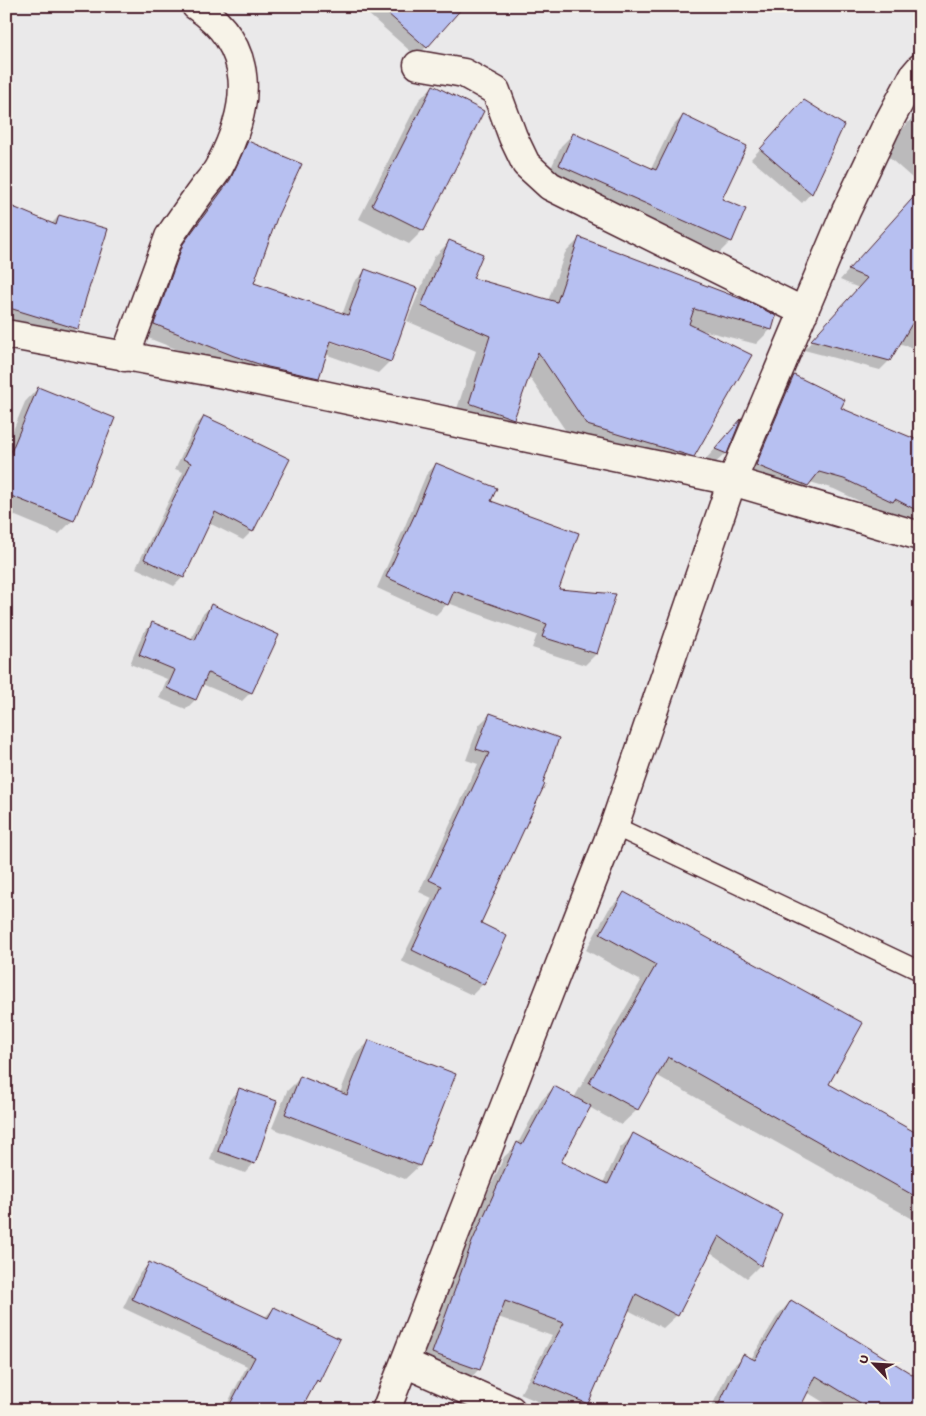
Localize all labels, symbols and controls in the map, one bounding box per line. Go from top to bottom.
north arrow [848,1338,898,1388]
text: U [855,1352,874,1367]

